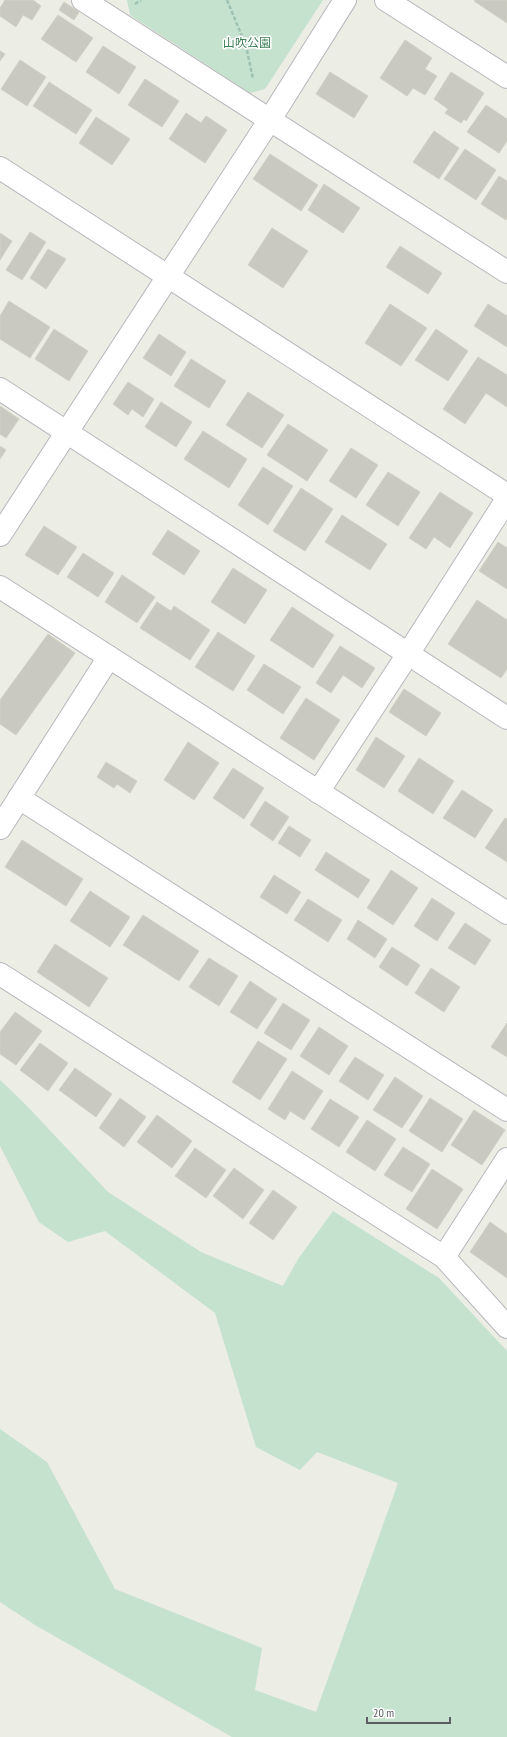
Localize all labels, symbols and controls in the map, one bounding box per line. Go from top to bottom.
park label: 山吹公園 [223,35,271,50]
scale bar [367,1699,450,1725]
text: 20 m [373,1705,394,1720]

